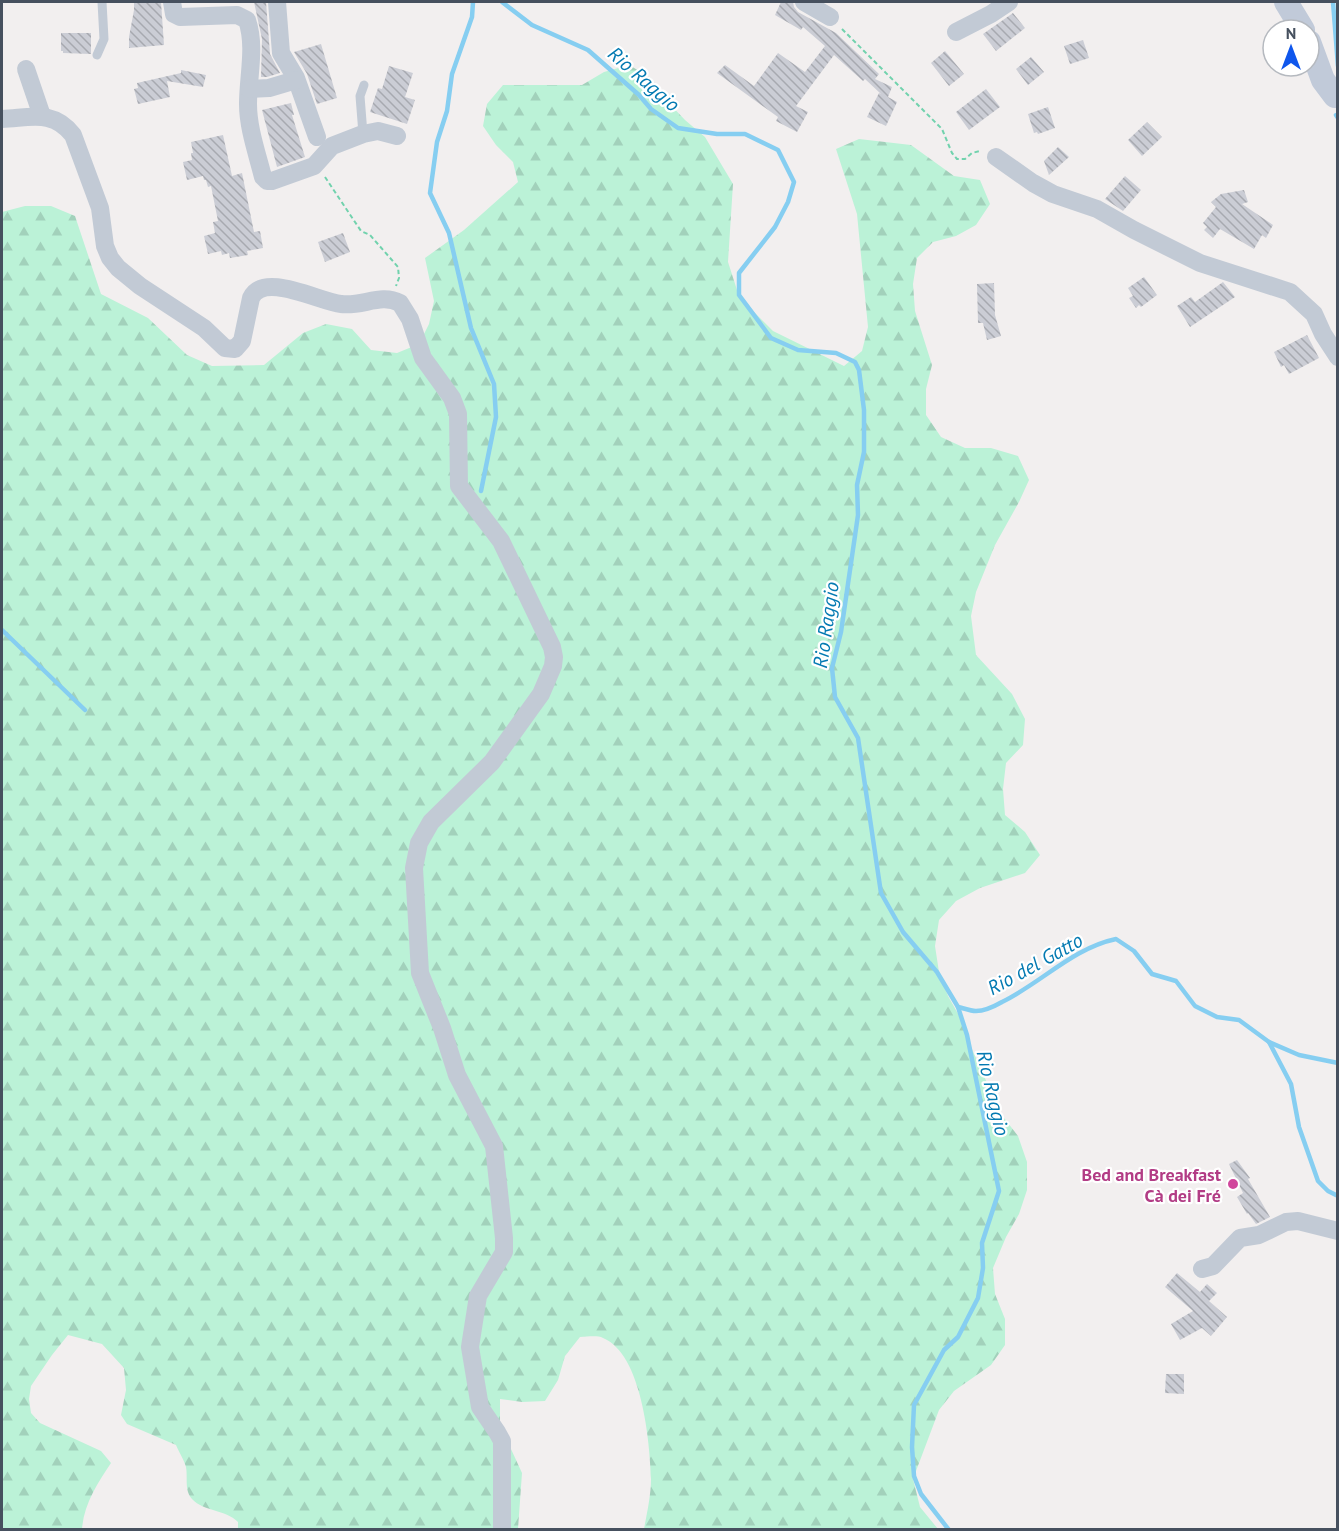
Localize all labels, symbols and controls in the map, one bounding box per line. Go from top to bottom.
north arrow [1261,18,1321,78]
text: N [1286,23,1296,43]
water label: Rio Raggio [603,41,685,117]
water label: Rio Raggio [807,580,845,670]
water label: Rio del Gatto [983,927,1087,1001]
water label: Rio Raggio [971,1048,1015,1138]
place label: Bed and Breakfast Cà dei Fré [1082,1163,1222,1207]
marker: Bed and Breakfast Cà dei Fré [1226,1177,1240,1191]

